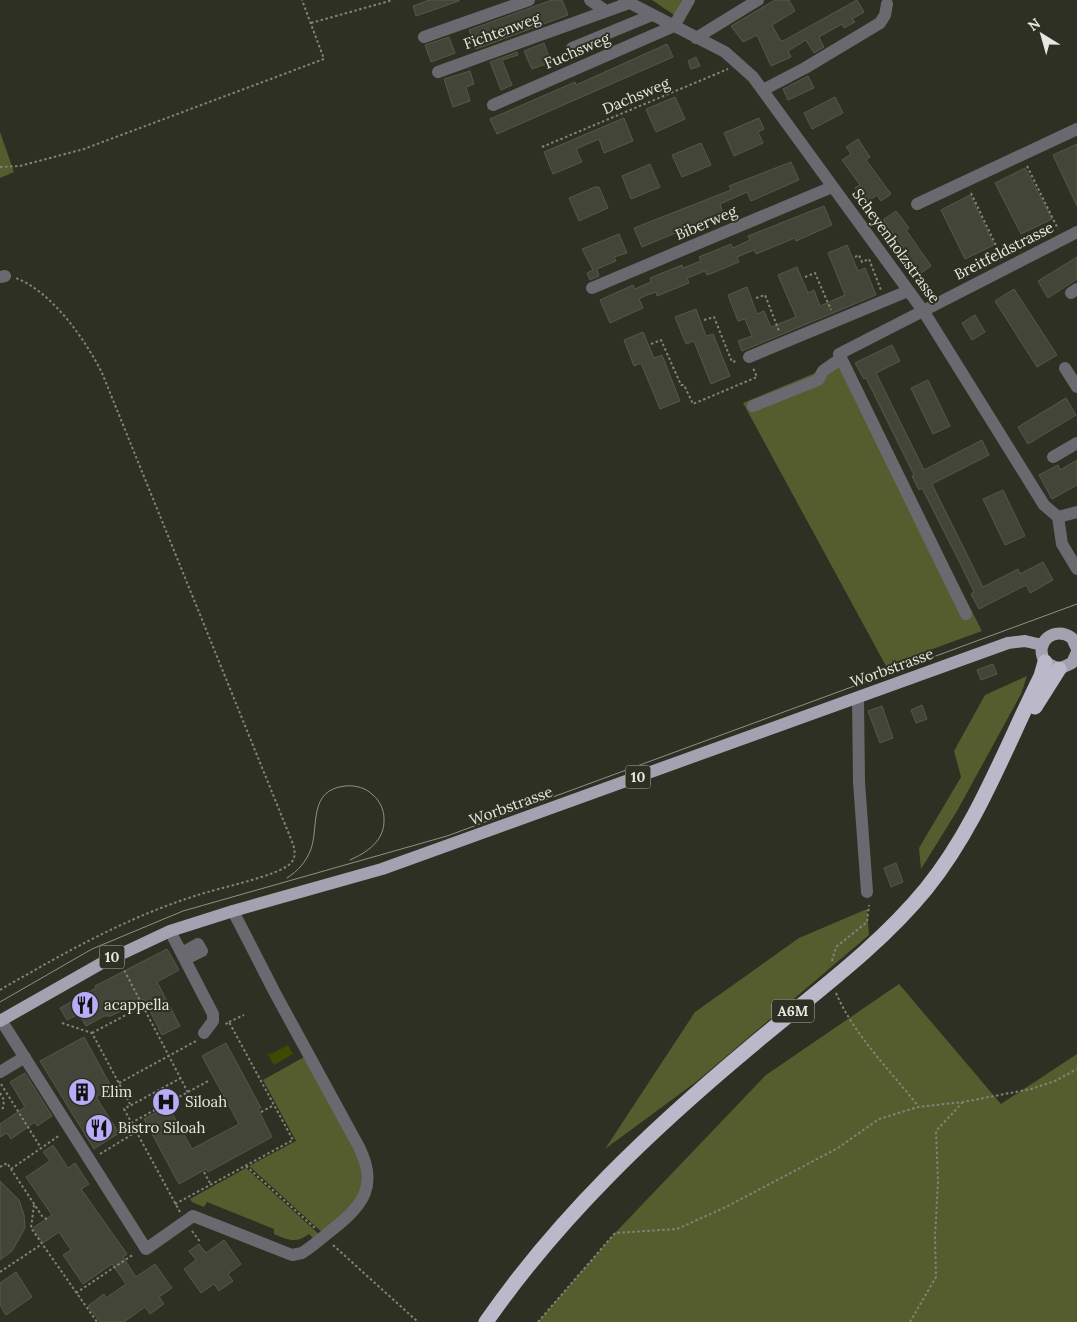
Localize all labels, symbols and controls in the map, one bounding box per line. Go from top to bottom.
street label: Fichtenweg [461,8,543,53]
north arrow [1017,10,1067,60]
text: N [1024,14,1044,35]
street label: Fuchsweg [541,28,613,73]
street label: Dachsweg [599,73,673,118]
street label: Scheyenholzstrasse [848,185,944,307]
street label: Biberweg [672,201,740,244]
street label: Breitfeldstrasse [951,217,1057,284]
street label: Worbstrasse [848,644,936,691]
road number: 10 [626,766,650,789]
street label: Worbstrasse [467,782,555,829]
road number: 10 [100,946,124,969]
restaurant icon: acappella [70,990,100,1020]
place label: acappella [104,995,170,1014]
road number: A6M [772,999,814,1022]
building icon: Elim [67,1077,97,1107]
place label: Elim [101,1082,132,1101]
hospital icon: Siloah [151,1087,181,1117]
place label: Siloah [185,1092,227,1111]
restaurant icon: Bistro Siloah [84,1113,114,1143]
place label: Bistro Siloah [118,1118,206,1137]

